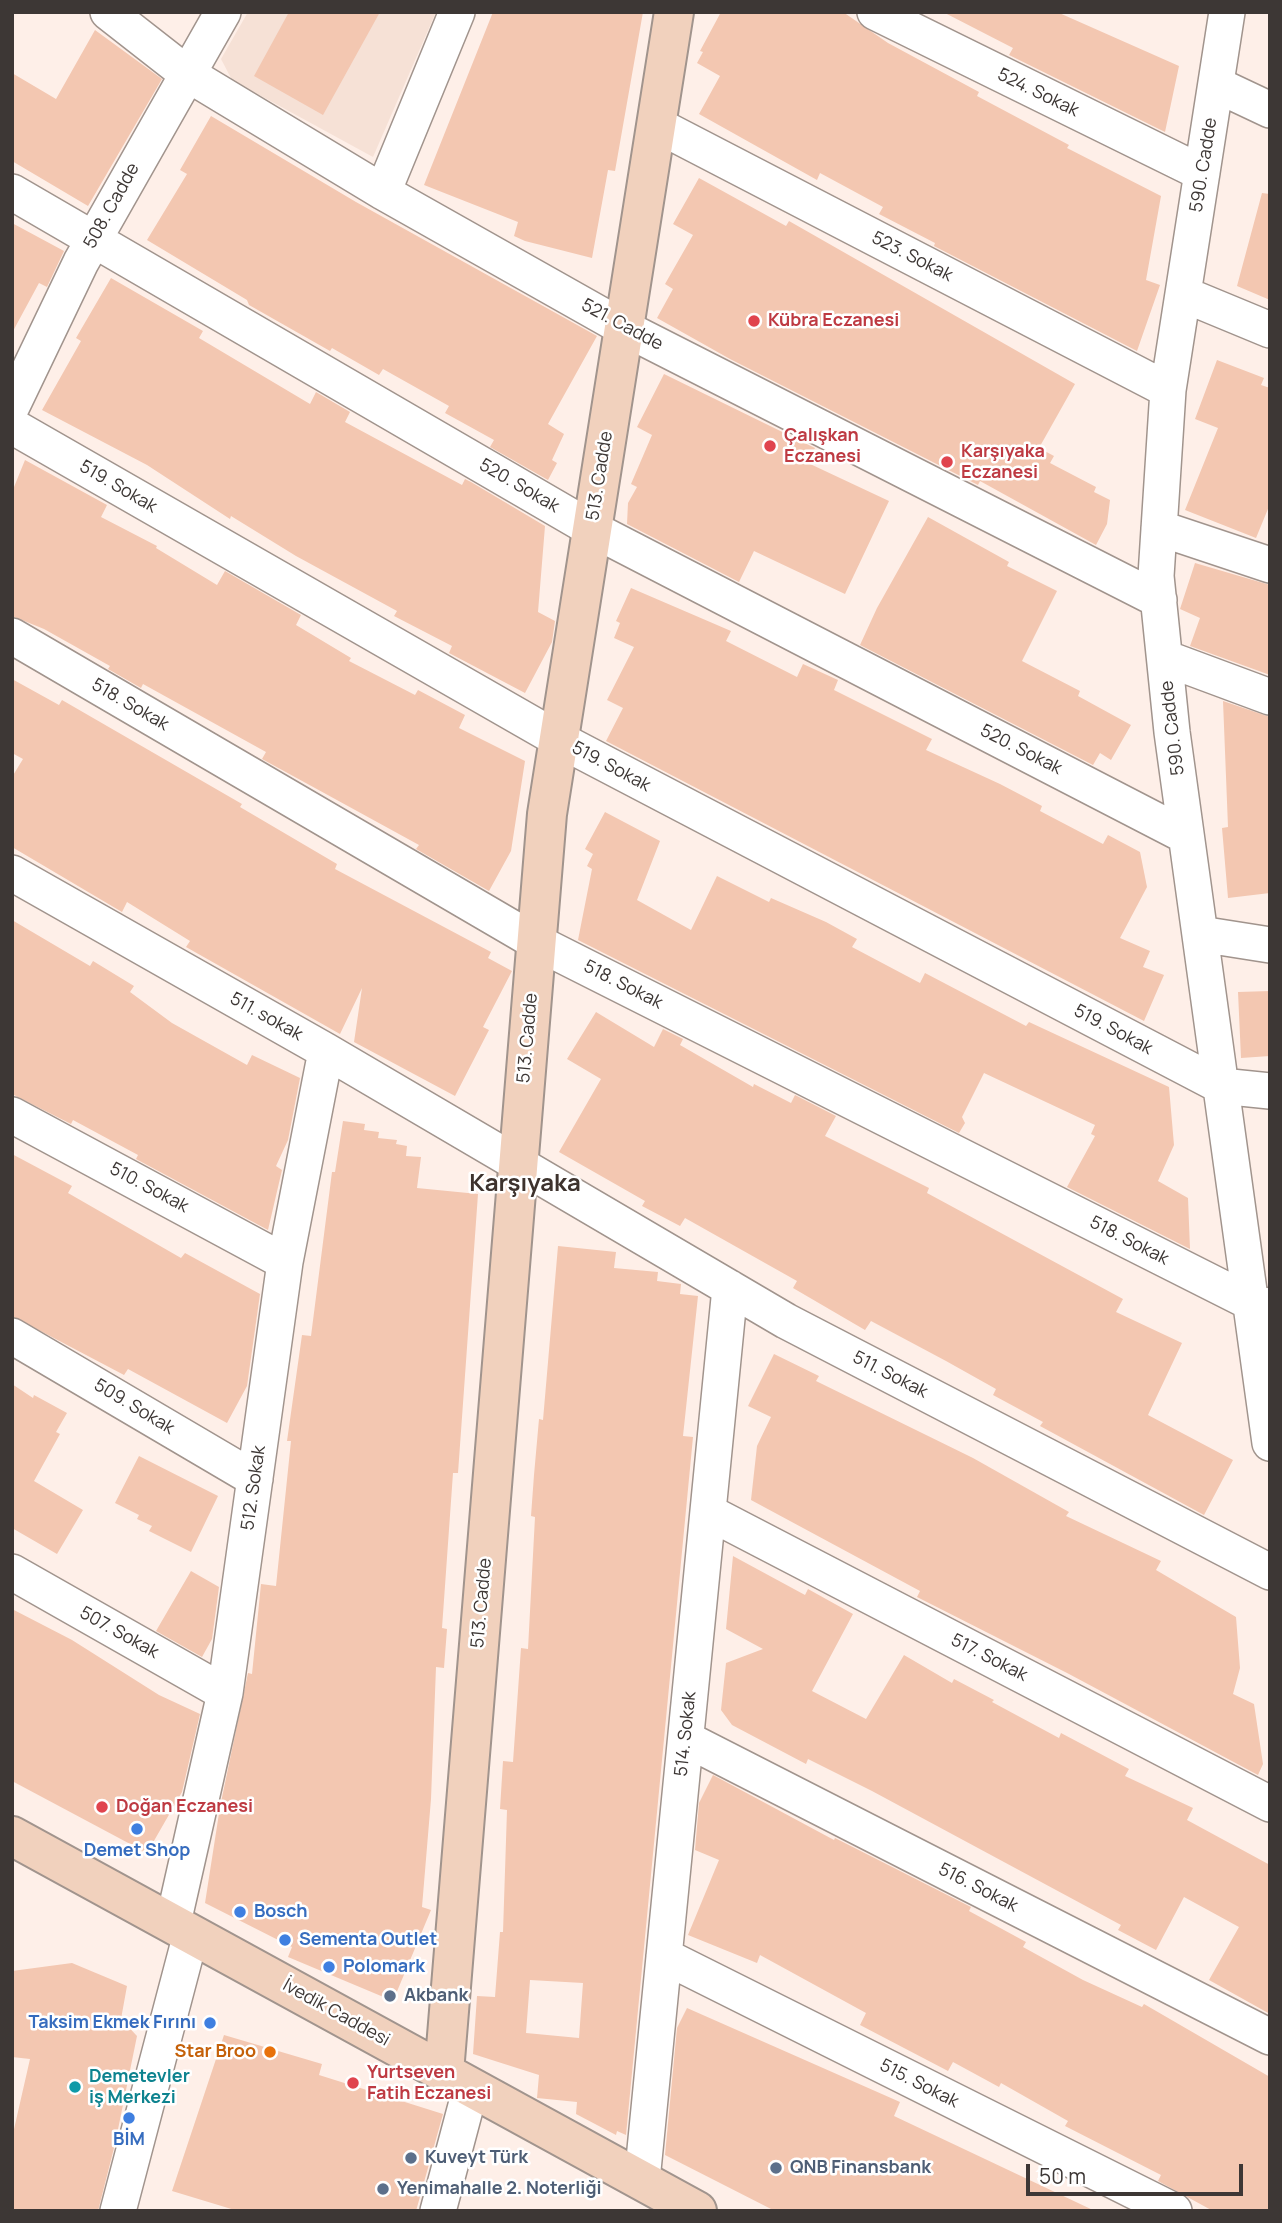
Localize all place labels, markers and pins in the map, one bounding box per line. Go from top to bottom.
place label: Kübra Eczanesi [768,310,899,332]
marker: Kübra Eczanesi [746,313,762,329]
place label: Çalışkan Eczanesi [784,425,861,467]
marker: Çalışkan Eczanesi [762,438,778,454]
place label: Karşıyaka Eczanesi [961,441,1045,484]
marker: Karşıyaka Eczanesi [939,454,955,470]
place label: Doğan Eczanesi [116,1796,253,1818]
marker: Doğan Eczanesi [94,1799,110,1815]
marker: Demet Shop [129,1821,145,1837]
place label: Demet Shop [84,1840,190,1862]
place label: Bosch [254,1901,308,1923]
marker: Bosch [232,1904,248,1920]
place label: Sementa Outlet [299,1929,437,1951]
marker: Sementa Outlet [277,1932,293,1948]
place label: Polomark [343,1956,425,1978]
marker: Polomark [321,1959,337,1975]
place label: Akbank [404,1985,468,2007]
marker: Akbank [382,1988,398,2004]
place label: Taksim Ekmek Fırını [29,2012,196,2034]
marker: Taksim Ekmek Fırını [202,2015,218,2031]
place label: Star Broo [175,2041,256,2063]
marker: Star Broo [262,2044,278,2060]
place label: Yurtseven Fatih Eczanesi [367,2062,491,2104]
place label: Demetevler iş Merkezi [89,2066,190,2108]
marker: Yurtseven Fatih Eczanesi [345,2075,361,2091]
marker: Demetevler iş Merkezi [67,2079,83,2095]
marker: BİM [121,2110,137,2126]
place label: BİM [113,2129,145,2151]
place label: Kuveyt Türk [425,2147,528,2169]
marker: Kuveyt Türk [403,2150,419,2166]
place label: QNB Finansbank [790,2157,931,2179]
marker: QNB Finansbank [768,2160,784,2176]
place label: Yenimahalle 2. Noterliği [397,2178,602,2200]
marker: Yenimahalle 2. Noterliği [375,2181,391,2197]

